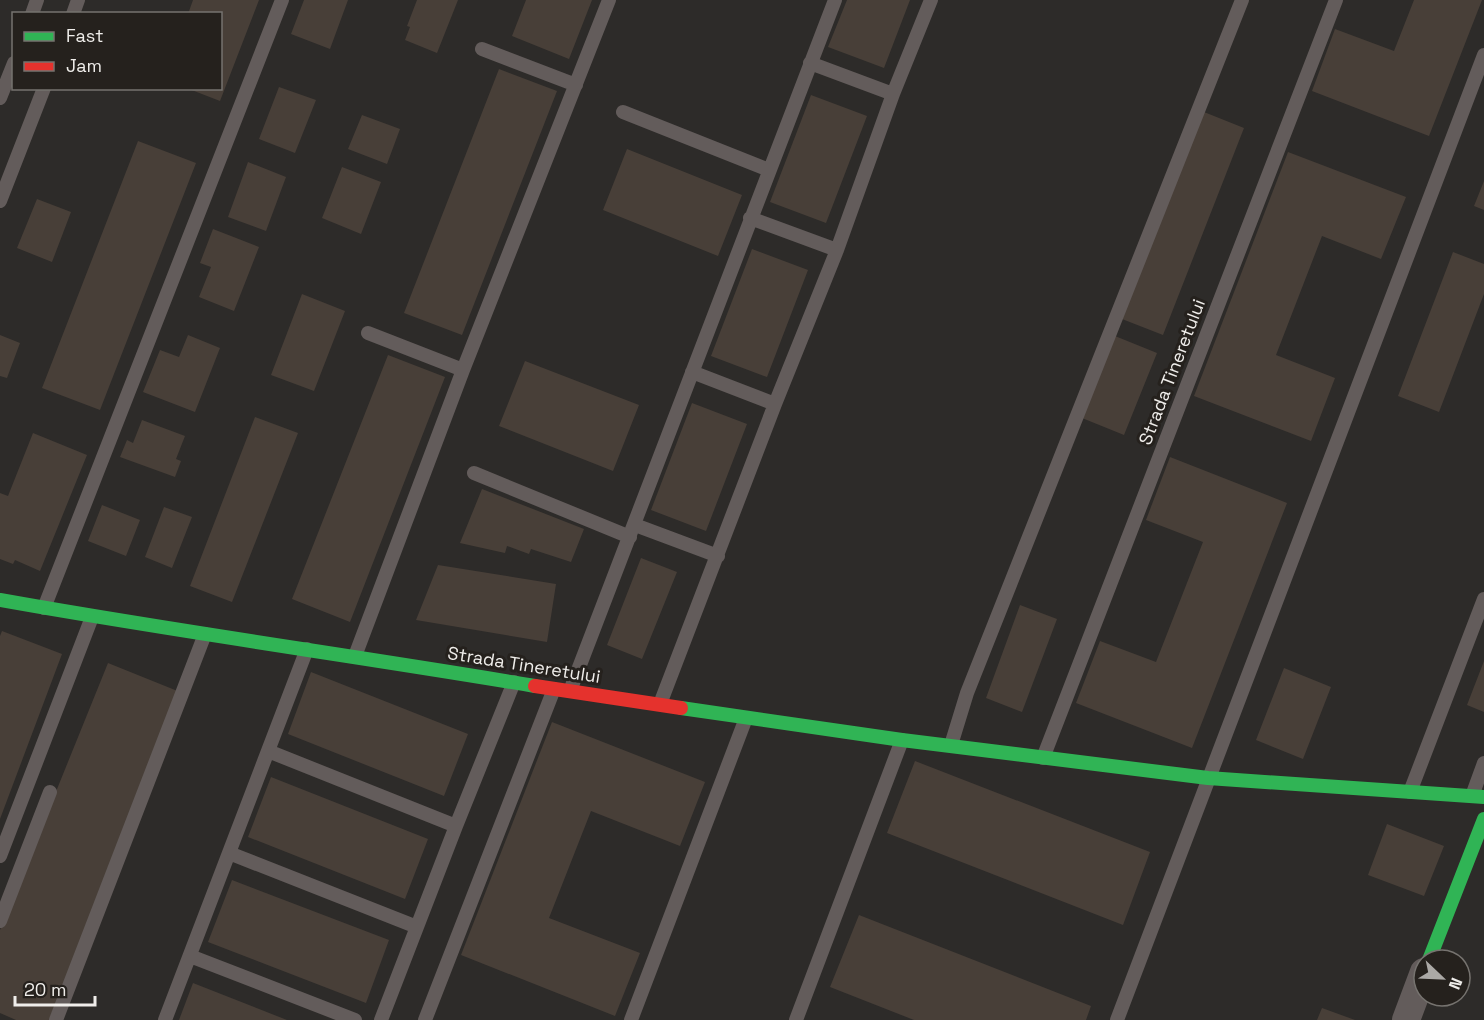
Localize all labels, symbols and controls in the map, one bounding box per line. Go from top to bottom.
legend [12,12,222,90]
text: Fast [66,24,103,47]
text: Jam [66,54,102,77]
street label: Strada Tineretului [1133,296,1210,448]
street label: Strada Tineretului [446,641,602,688]
north arrow [1412,948,1472,1008]
scale bar [15,969,94,1007]
text: N [1444,975,1467,993]
text: 20 m [24,978,67,1001]

